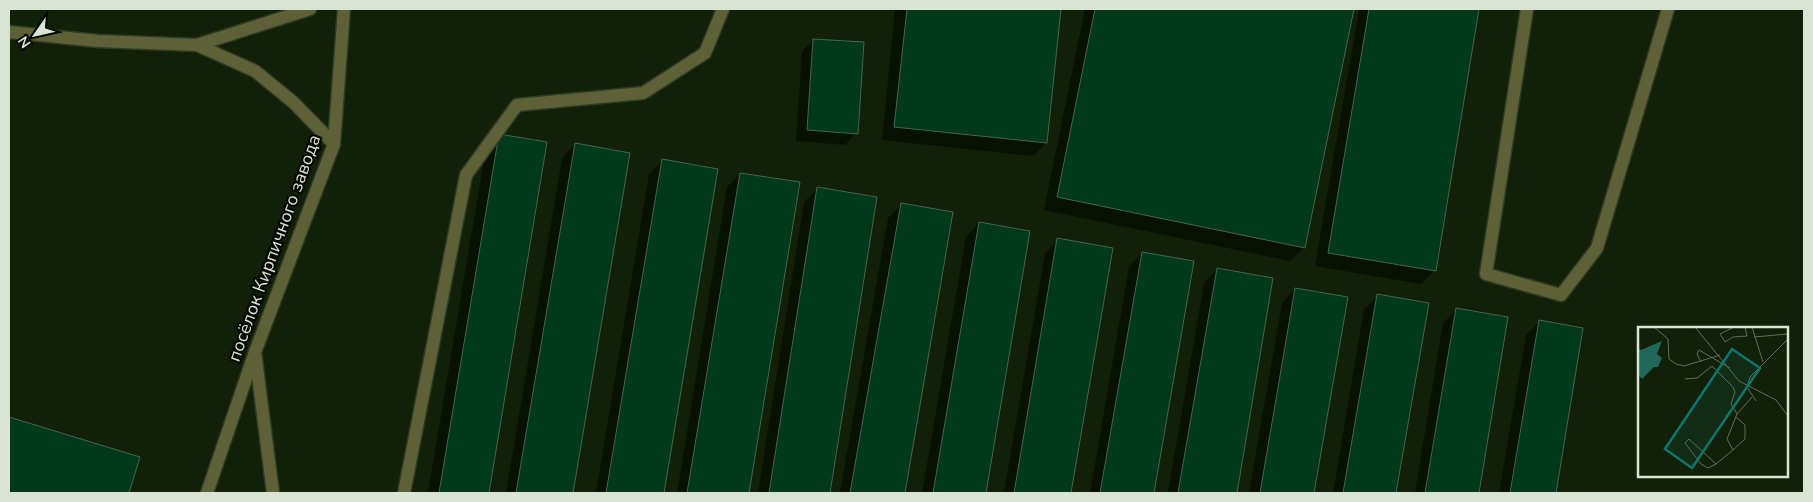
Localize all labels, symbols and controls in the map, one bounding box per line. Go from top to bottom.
north arrow [10,10,60,60]
text: N [14,32,35,52]
street label: посёлок Кирпичного завода [222,131,326,365]
inset map [1638,327,1788,477]

